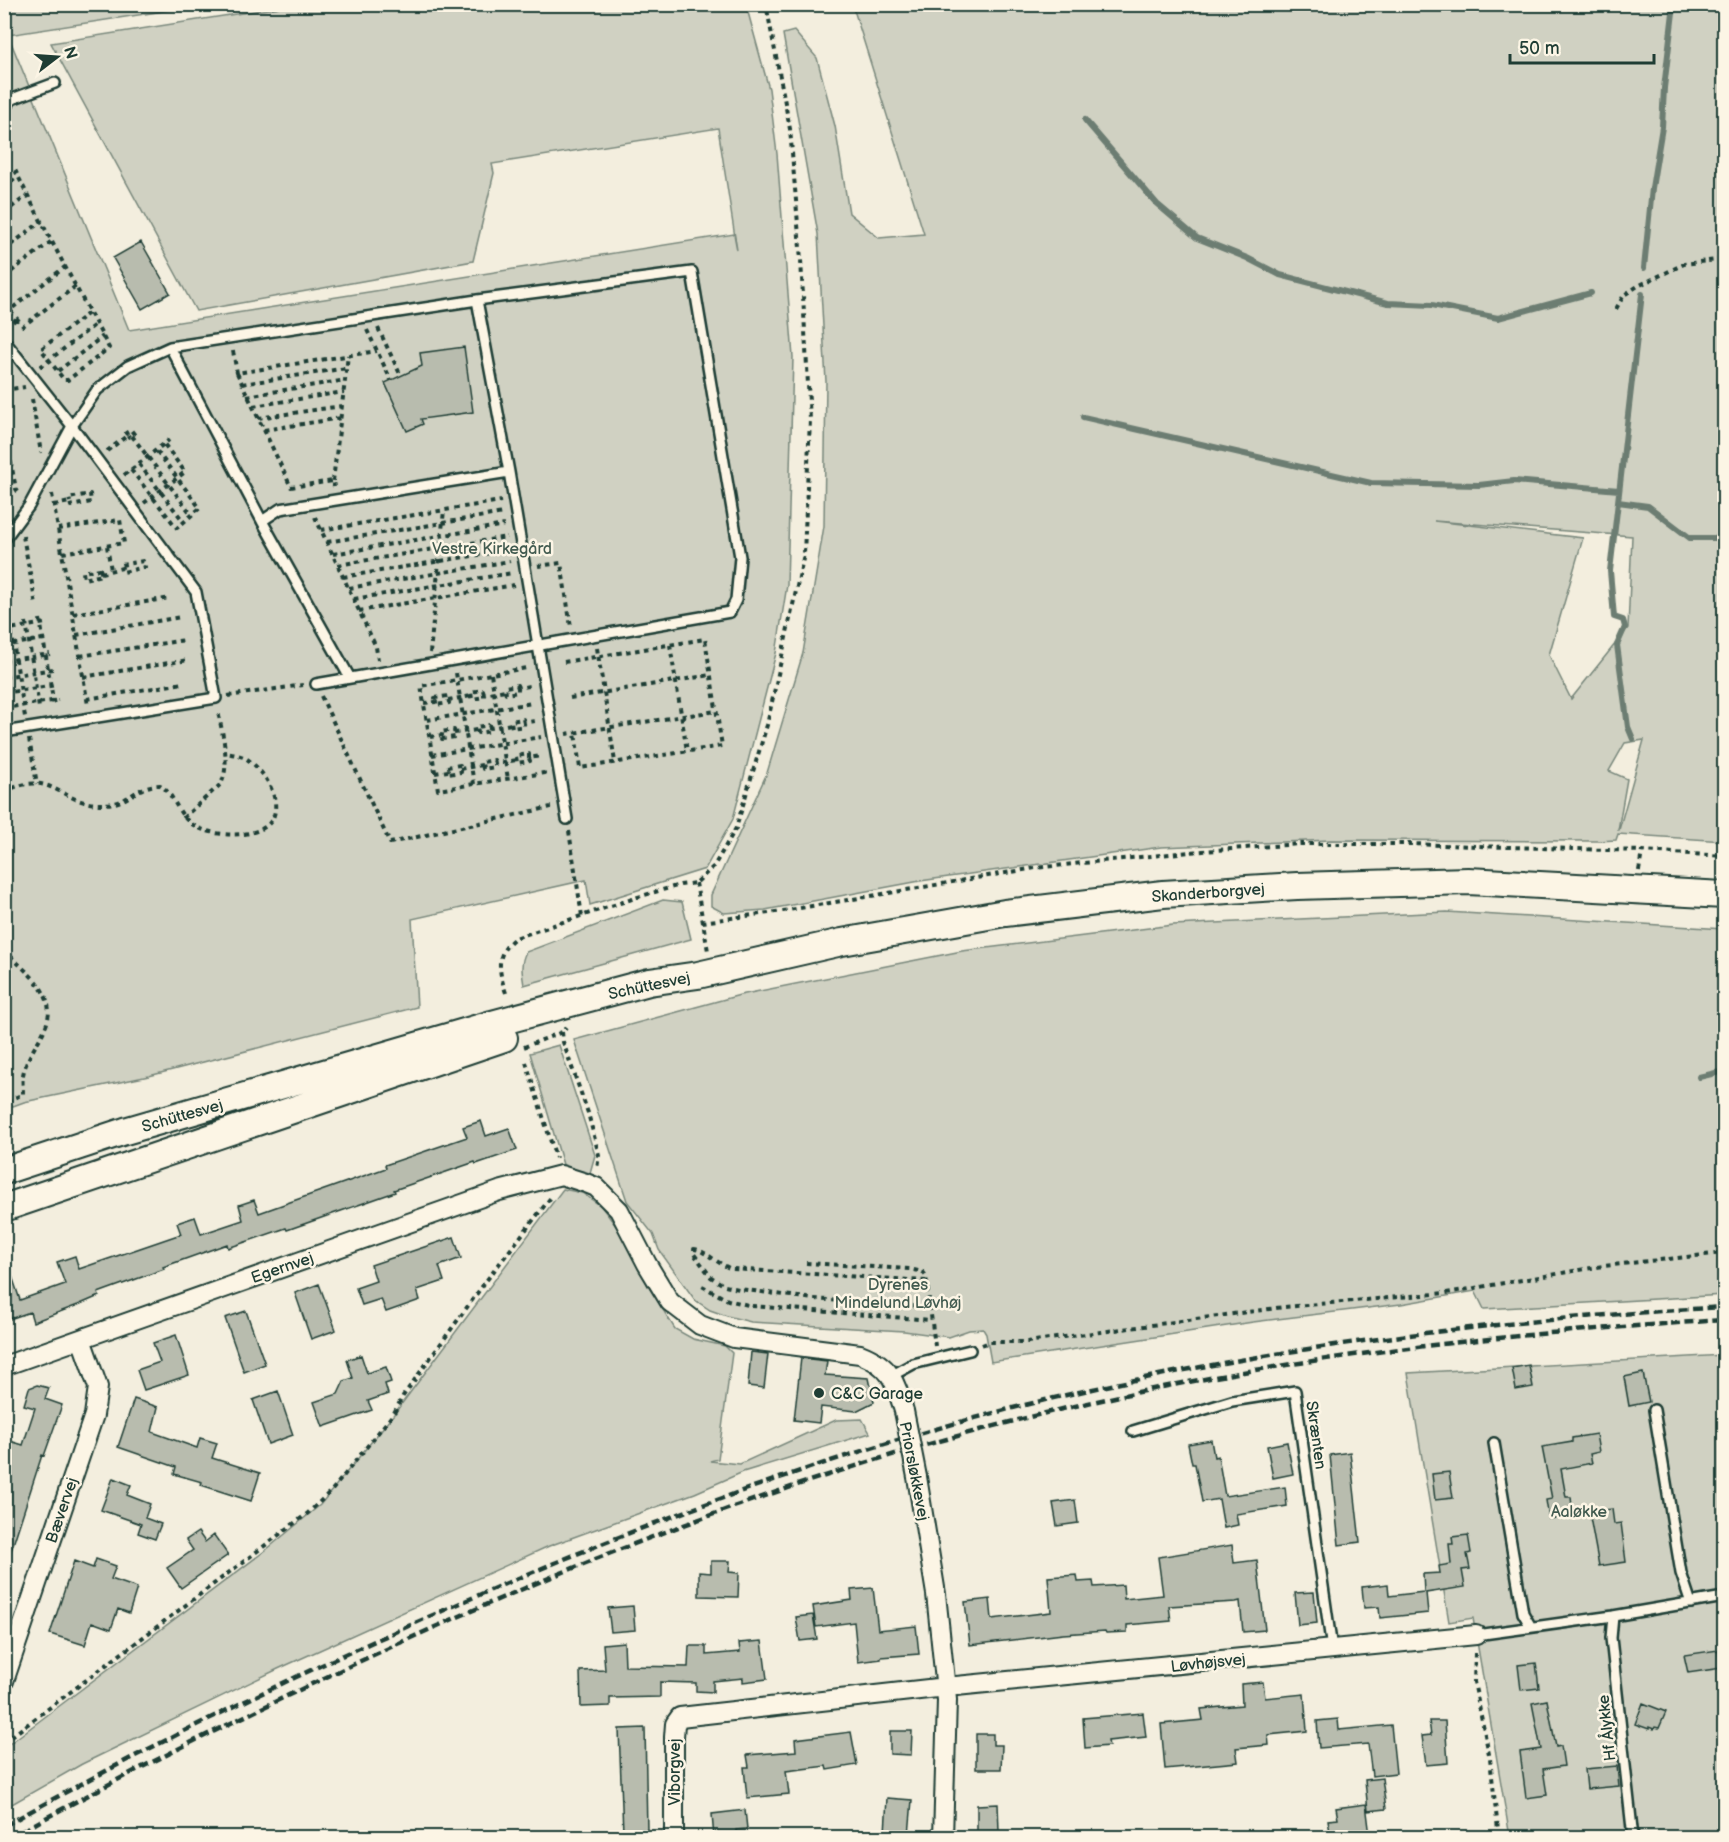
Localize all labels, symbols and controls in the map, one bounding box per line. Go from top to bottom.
north arrow [27,27,87,87]
scale bar [1510,27,1654,65]
text: 50 m [1519,38,1560,59]
text: N [59,45,81,62]
park label: Vestre Kirkegård [432,540,552,559]
street label: Skanderborgvej [1151,880,1265,907]
street label: Schüttesvej [606,968,692,1004]
street label: Schüttesvej [140,1096,225,1137]
street label: Egernvej [249,1249,316,1288]
park label: Dyrenes Mindelund Løvhøj [835,1276,961,1313]
place label: C&C Garage [831,1385,924,1404]
marker: C&C Garage [812,1386,826,1400]
street label: Skrænten [1301,1400,1330,1471]
street label: Priorsløkkevej [895,1420,932,1522]
street label: Bævervej [42,1475,82,1546]
park label: Aaløkke [1551,1503,1607,1522]
street label: Løvhøjsvej [1170,1650,1247,1677]
street label: Hf Ålykke [1593,1693,1620,1762]
street label: Viborgvej [666,1738,685,1806]

